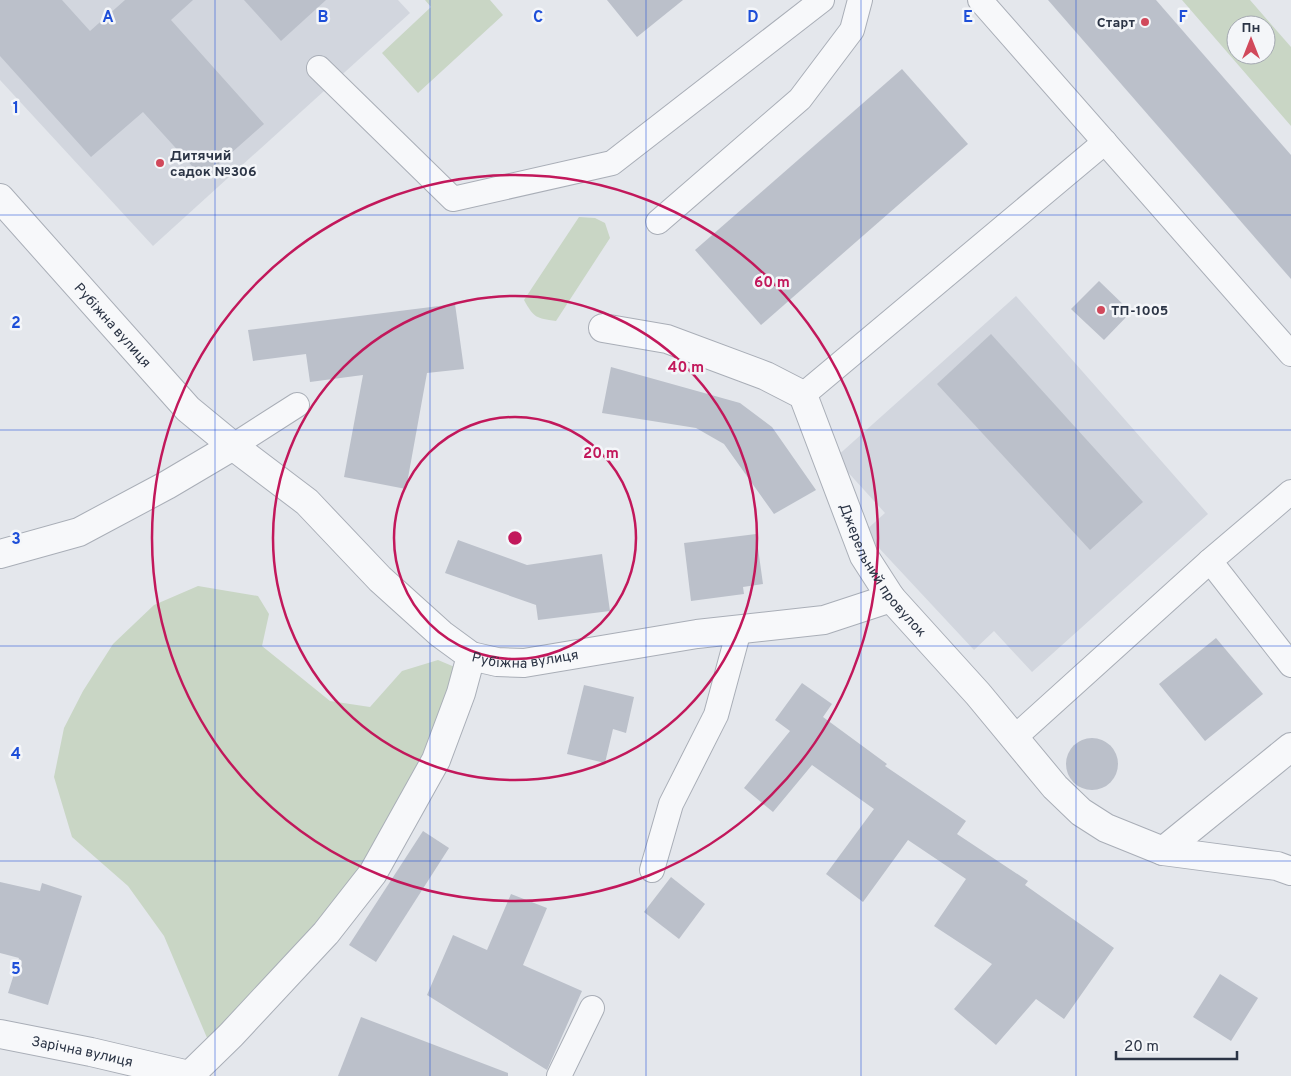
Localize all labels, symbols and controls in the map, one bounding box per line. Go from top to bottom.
text: A [102,8,114,28]
text: B [317,8,329,28]
text: C [533,8,543,28]
text: D [747,8,759,28]
text: E [963,8,973,28]
text: F [1178,8,1188,28]
place label: Старт [1097,15,1135,32]
north arrow [1226,15,1276,65]
marker: Старт [1139,16,1151,28]
text: Пн [1242,20,1260,37]
text: 1 [13,99,19,119]
place label: Дитячий садок №306 [170,148,257,181]
marker: Дитячий садок №306 [154,157,166,169]
text: 60 m [754,274,790,293]
street label: Рубіжна вулиця [70,280,154,372]
place label: ТП-1005 [1111,303,1168,320]
marker: ТП-1005 [1095,304,1107,316]
text: 2 [11,314,21,334]
text: 40 m [668,359,704,378]
text: 20 m [583,445,619,464]
street label: Джерельний провулок [835,501,929,641]
centre of rings [506,529,524,547]
text: 3 [11,530,21,550]
street label: Рубіжна вулиця [470,647,580,673]
text: 4 [11,745,21,765]
text: 5 [11,960,21,980]
scale bar [1116,1028,1237,1060]
street label: Зарічна вулиця [30,1033,134,1072]
text: 20 m [1124,1038,1159,1057]

